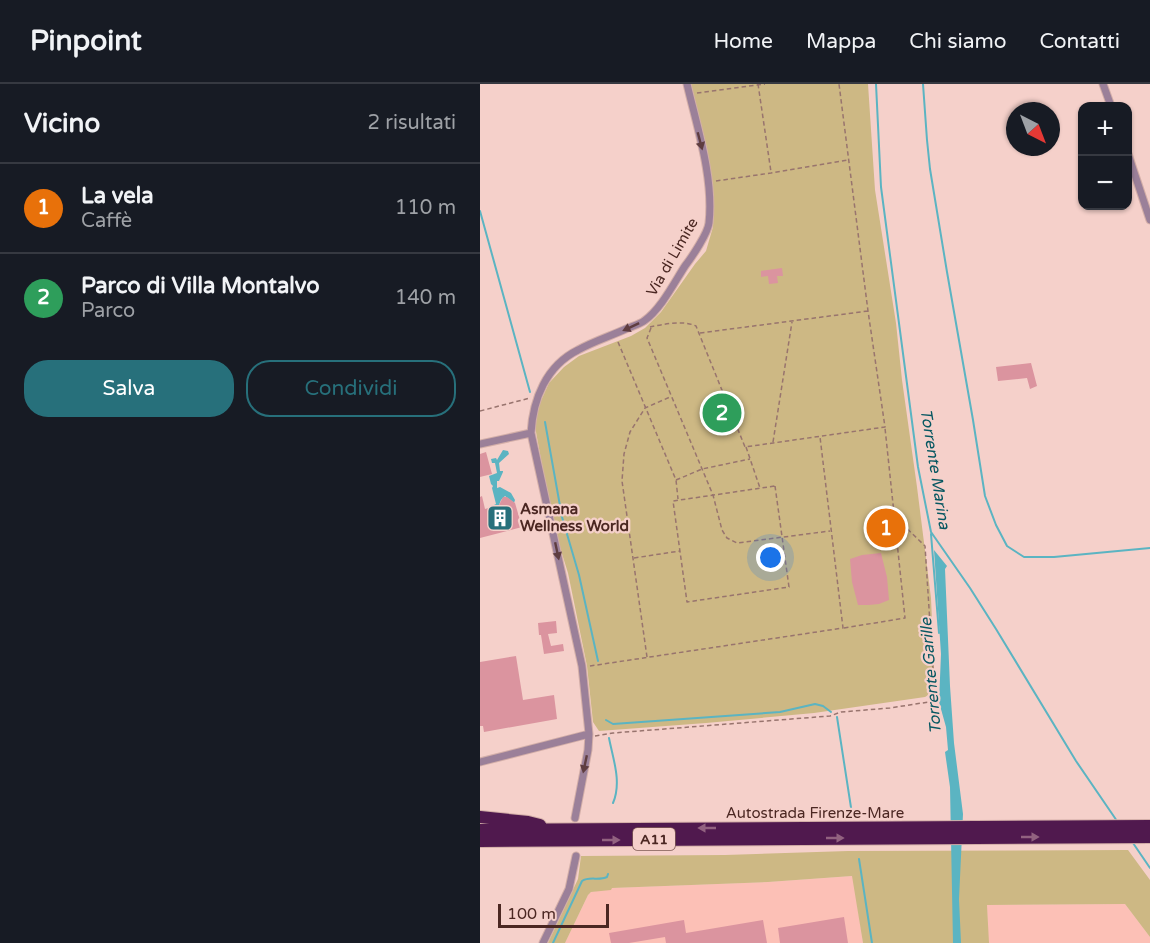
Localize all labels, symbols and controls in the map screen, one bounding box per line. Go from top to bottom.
text: Pinpoint [30,24,142,58]
text: Home [713,29,773,54]
text: Mappa [806,29,876,54]
text: Chi siamo [909,29,1007,54]
text: Contatti [1040,29,1120,54]
north arrow [1006,102,1060,156]
map controls [1078,102,1132,210]
button: + [1078,102,1132,156]
text: Vicino [24,108,100,139]
text: 2 risultati [368,111,456,135]
one-way arrow [696,132,706,150]
button: − [1078,156,1132,210]
text: La vela [81,183,154,209]
text: 1 [37,196,50,220]
text: 110 m [395,196,456,220]
text: Caffè [81,209,132,233]
street label: Via di Limite [642,215,702,299]
text: Parco di Villa Montalvo [81,273,320,299]
text: 2 [37,286,50,310]
text: 140 m [395,286,456,310]
text: Parco [81,299,135,323]
one-way arrow [621,322,639,332]
button: Salva [24,360,234,417]
button: Condividi [246,360,456,417]
pin: 2 [702,390,742,436]
water label: Torrente Marina [916,407,955,532]
place label: Asmana Wellness World [520,500,629,535]
building icon: Asmana Wellness World [485,503,515,533]
pin: 1 [866,506,906,550]
one-way arrow [552,542,562,561]
your location [756,543,785,572]
water label: Torrente Garille [916,616,946,735]
one-way arrow [580,755,589,774]
street label: Autostrada Firenze-Mare [726,804,904,822]
one-way arrow [698,823,717,833]
road number: A11 [633,828,675,850]
one-way arrow [1020,832,1039,842]
one-way arrow [825,833,844,843]
one-way arrow [602,835,621,844]
scale bar [498,901,609,928]
text: 100 m [507,904,556,924]

